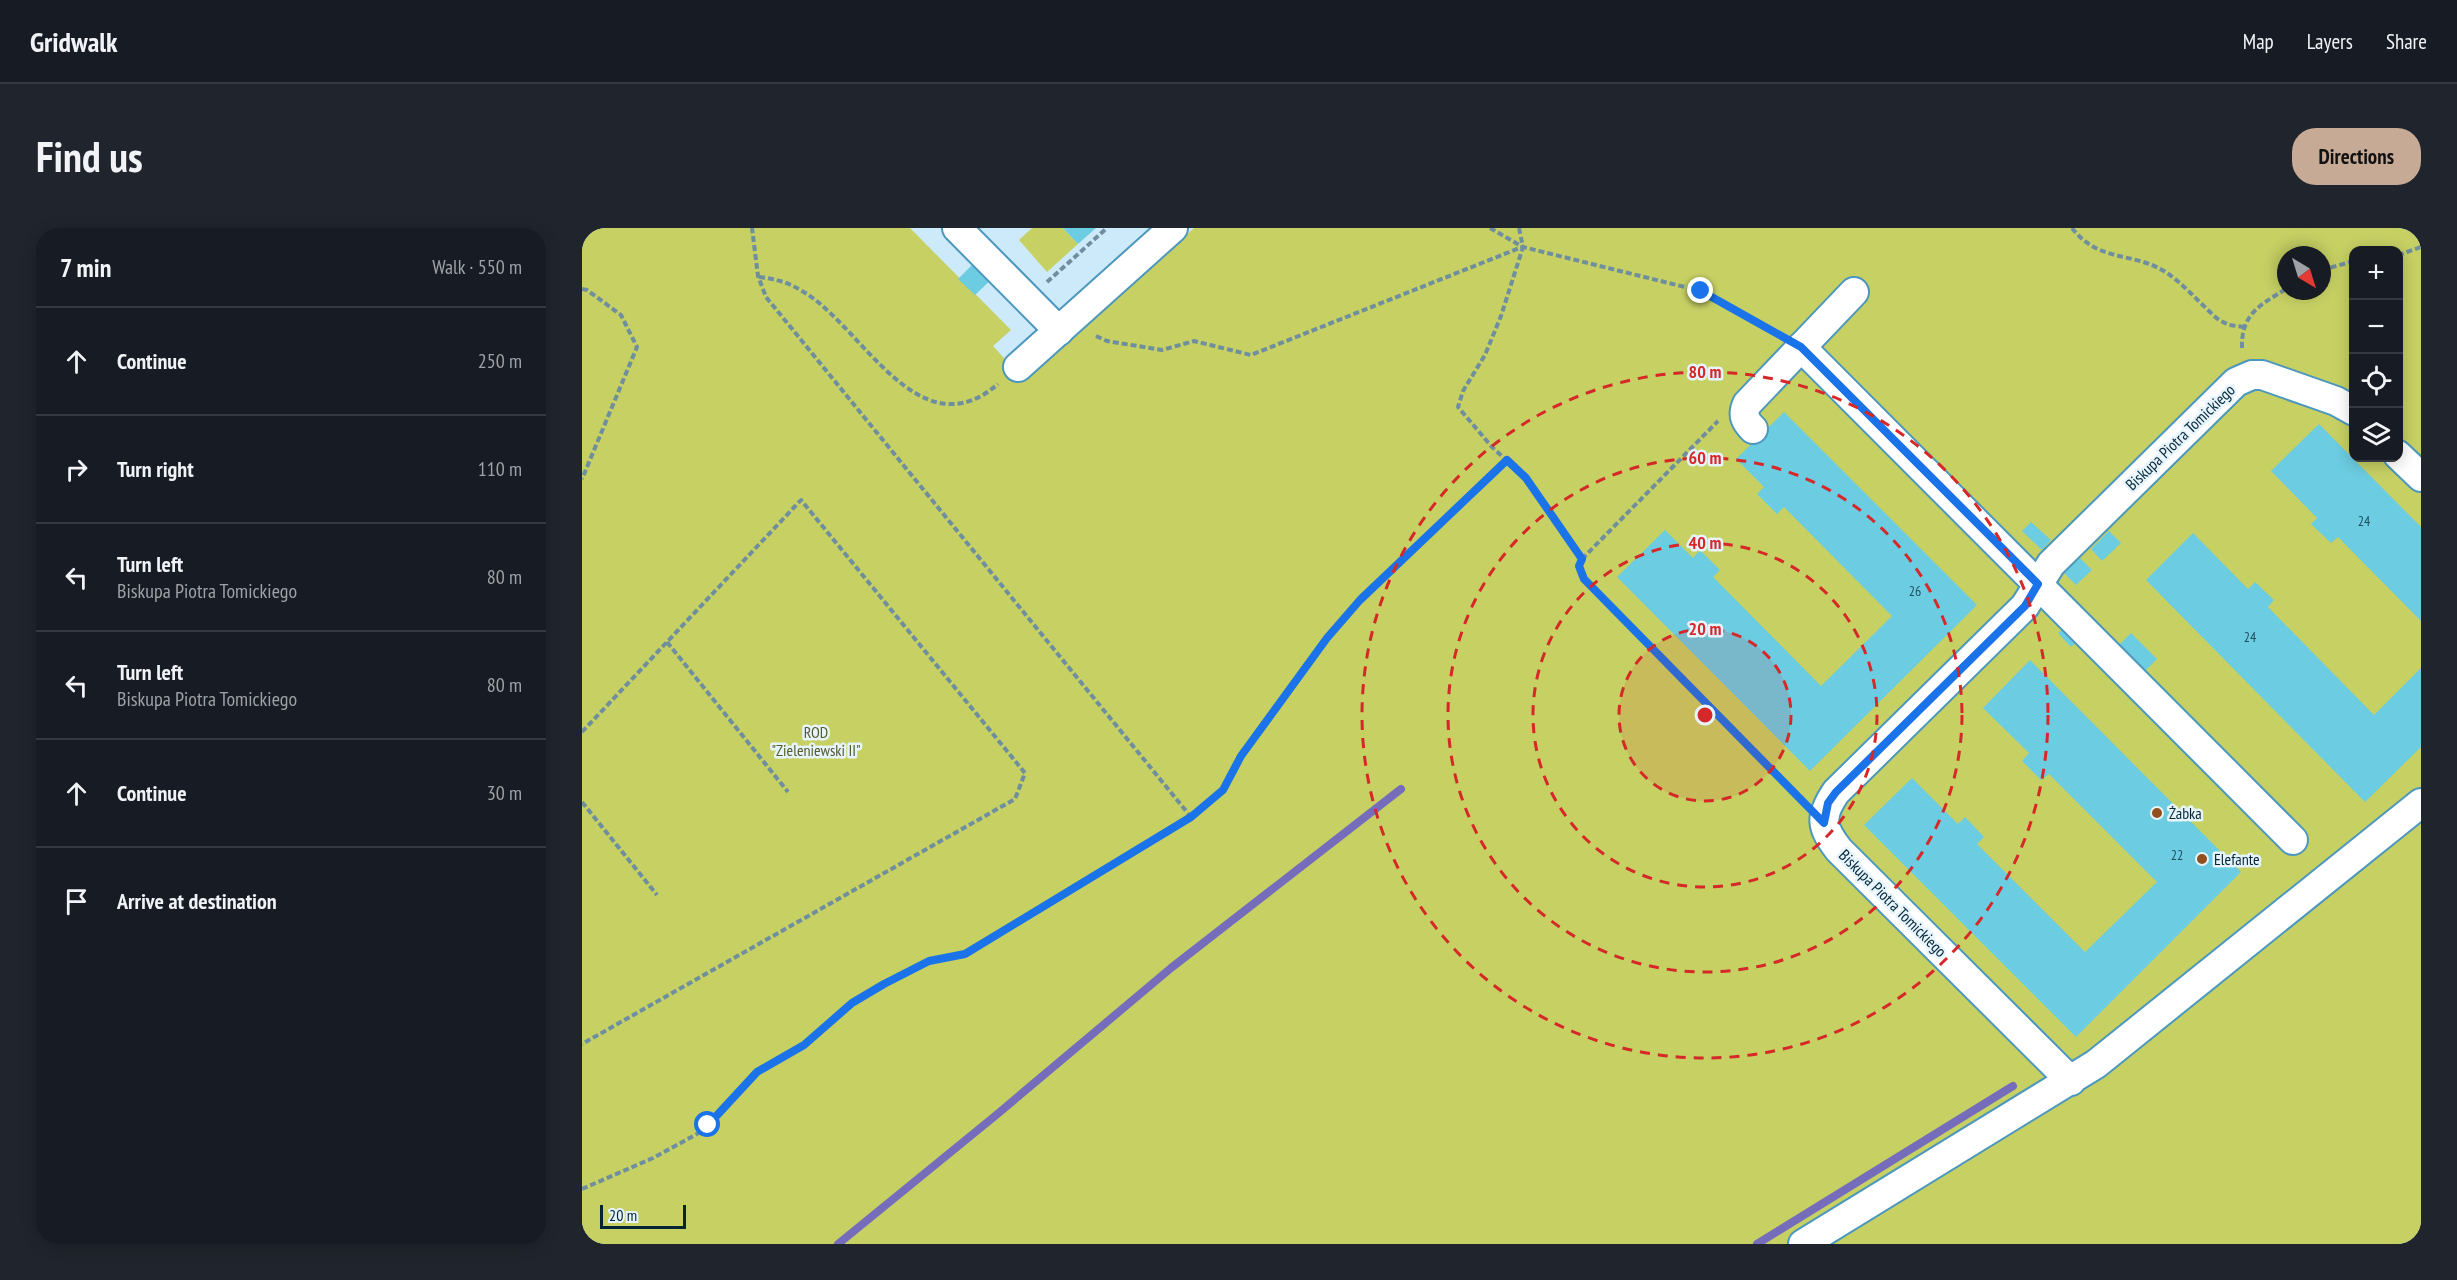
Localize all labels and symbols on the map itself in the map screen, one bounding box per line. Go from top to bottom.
north arrow [2277,246,2331,300]
route end [1687,277,1713,303]
text: 80 m [1689,360,1721,383]
street label: Biskupa Piotra Tomickiego [2121,380,2239,494]
text: 60 m [1689,446,1721,469]
house number: 24 [2358,512,2371,530]
text: 40 m [1689,531,1721,554]
house number: 26 [1909,582,1921,600]
text: 20 m [1689,617,1721,640]
house number: 24 [2244,628,2257,646]
centre of rings [1695,705,1715,725]
park label: ROD "Zieleniewski II" [772,722,860,760]
place label: Żabka [2169,803,2202,823]
marker: Żabka [2150,806,2164,820]
street label: Biskupa Piotra Tomickiego [1835,845,1951,961]
house number: 22 [2171,846,2183,864]
place label: Elefante [2214,849,2260,869]
marker: Elefante [2195,852,2209,866]
route start [694,1111,720,1137]
scale bar [600,1202,686,1230]

